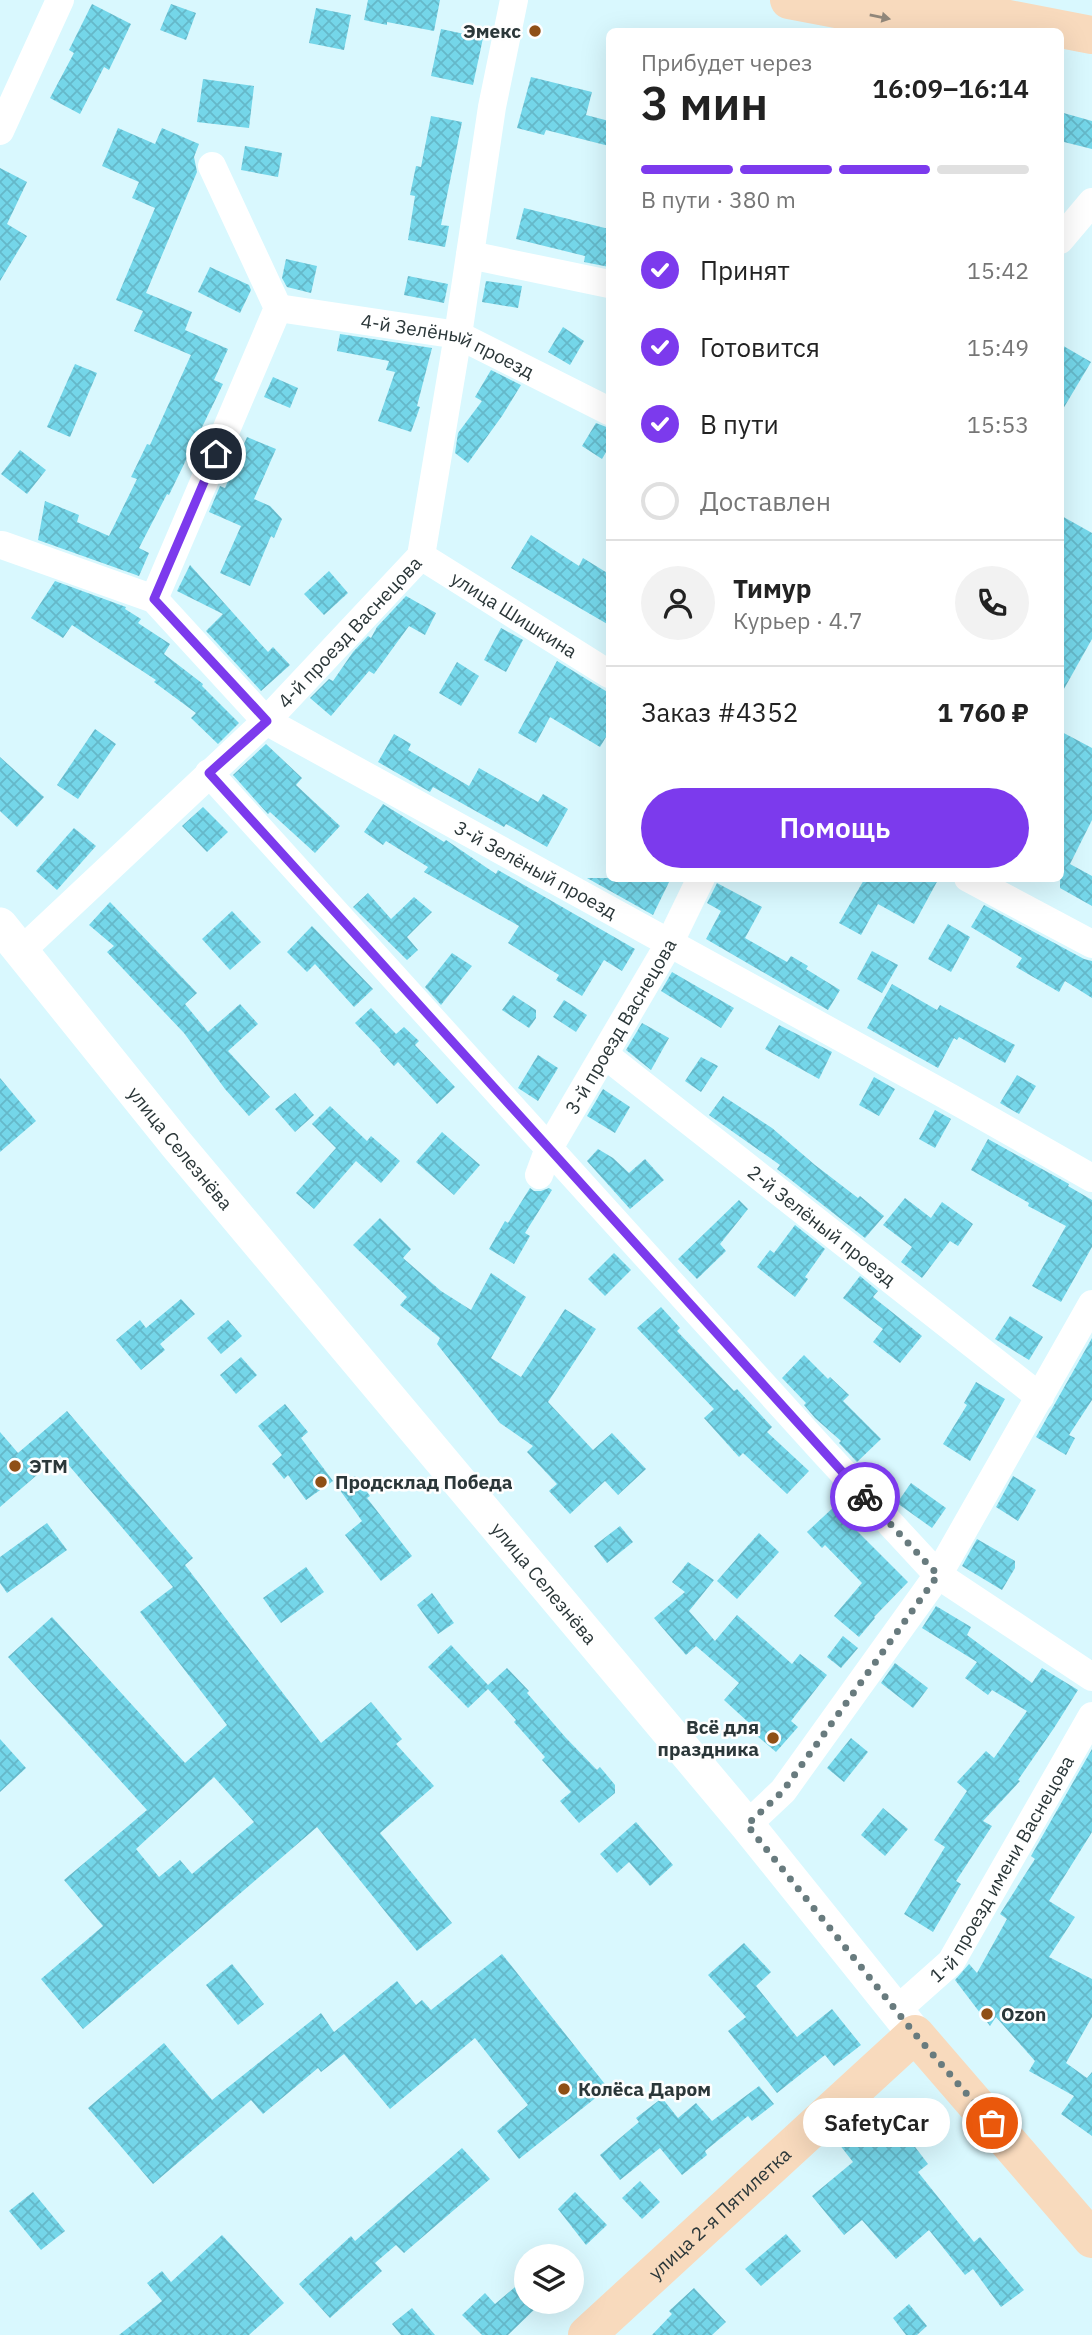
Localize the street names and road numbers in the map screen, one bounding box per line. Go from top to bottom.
street label: 4-й Зелёный проезд [359,309,538,383]
street label: 4-й проезд Васнецова [272,551,427,713]
street label: улица Шишкина [447,566,582,663]
street label: 3-й Зелёный проезд [450,815,621,924]
street label: 3-й проезд Васнецова [560,934,682,1118]
street label: улица Селезнёва [123,1082,238,1215]
street label: 2-й Зелёный проезд [743,1160,901,1291]
street label: улица Селезнёва [486,1517,602,1649]
street label: 1-й проезд имени Васнецова [924,1751,1079,1987]
street label: улица 2-я Пятилетка [643,2142,796,2285]

